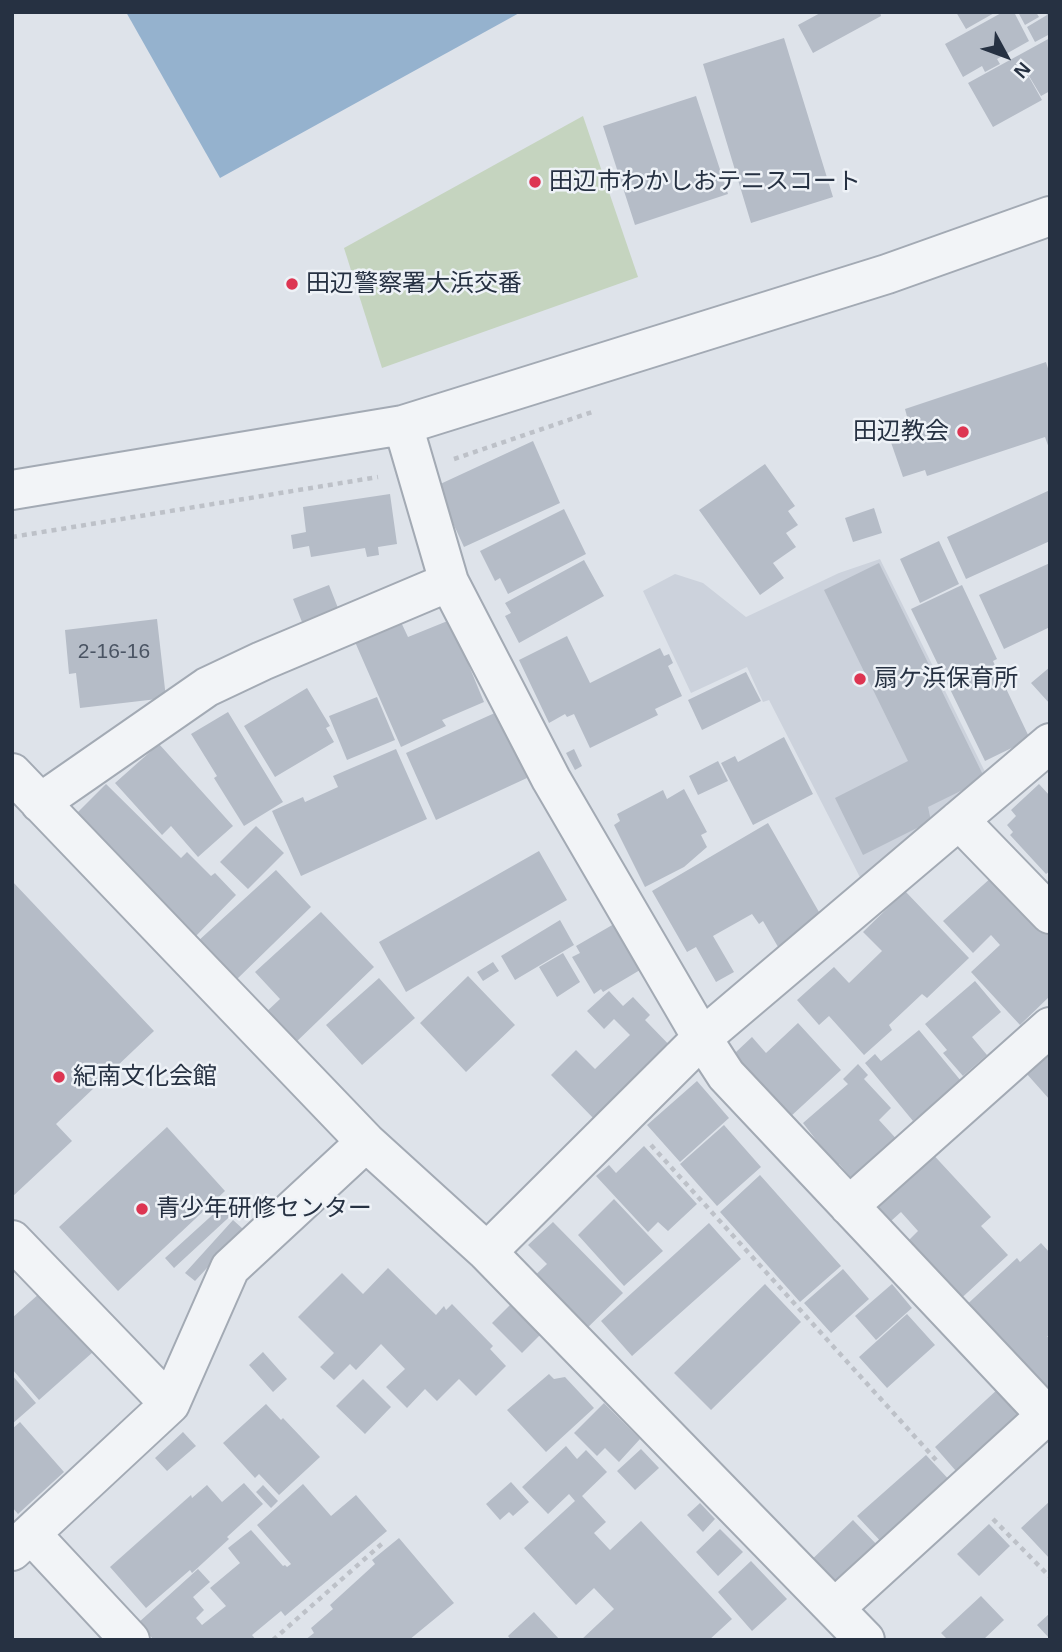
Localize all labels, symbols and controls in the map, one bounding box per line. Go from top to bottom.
north arrow [971,21,1041,91]
text: N [1010,58,1035,82]
place label: 田辺市わかしおテニスコート [549,168,861,196]
marker: 田辺市わかしおテニスコート [527,174,543,190]
place label: 田辺警察署大浜交番 [306,270,522,298]
marker: 田辺警察署大浜交番 [284,276,300,292]
place label: 田辺教会 [853,418,949,446]
marker: 田辺教会 [955,424,971,440]
house number: 2-16-16 [78,639,150,665]
place label: 扇ケ浜保育所 [874,665,1018,693]
marker: 扇ケ浜保育所 [852,671,868,687]
place label: 紀南文化会館 [73,1063,217,1091]
marker: 紀南文化会館 [51,1069,67,1085]
place label: 青少年研修センター [156,1195,372,1223]
marker: 青少年研修センター [134,1201,150,1217]

